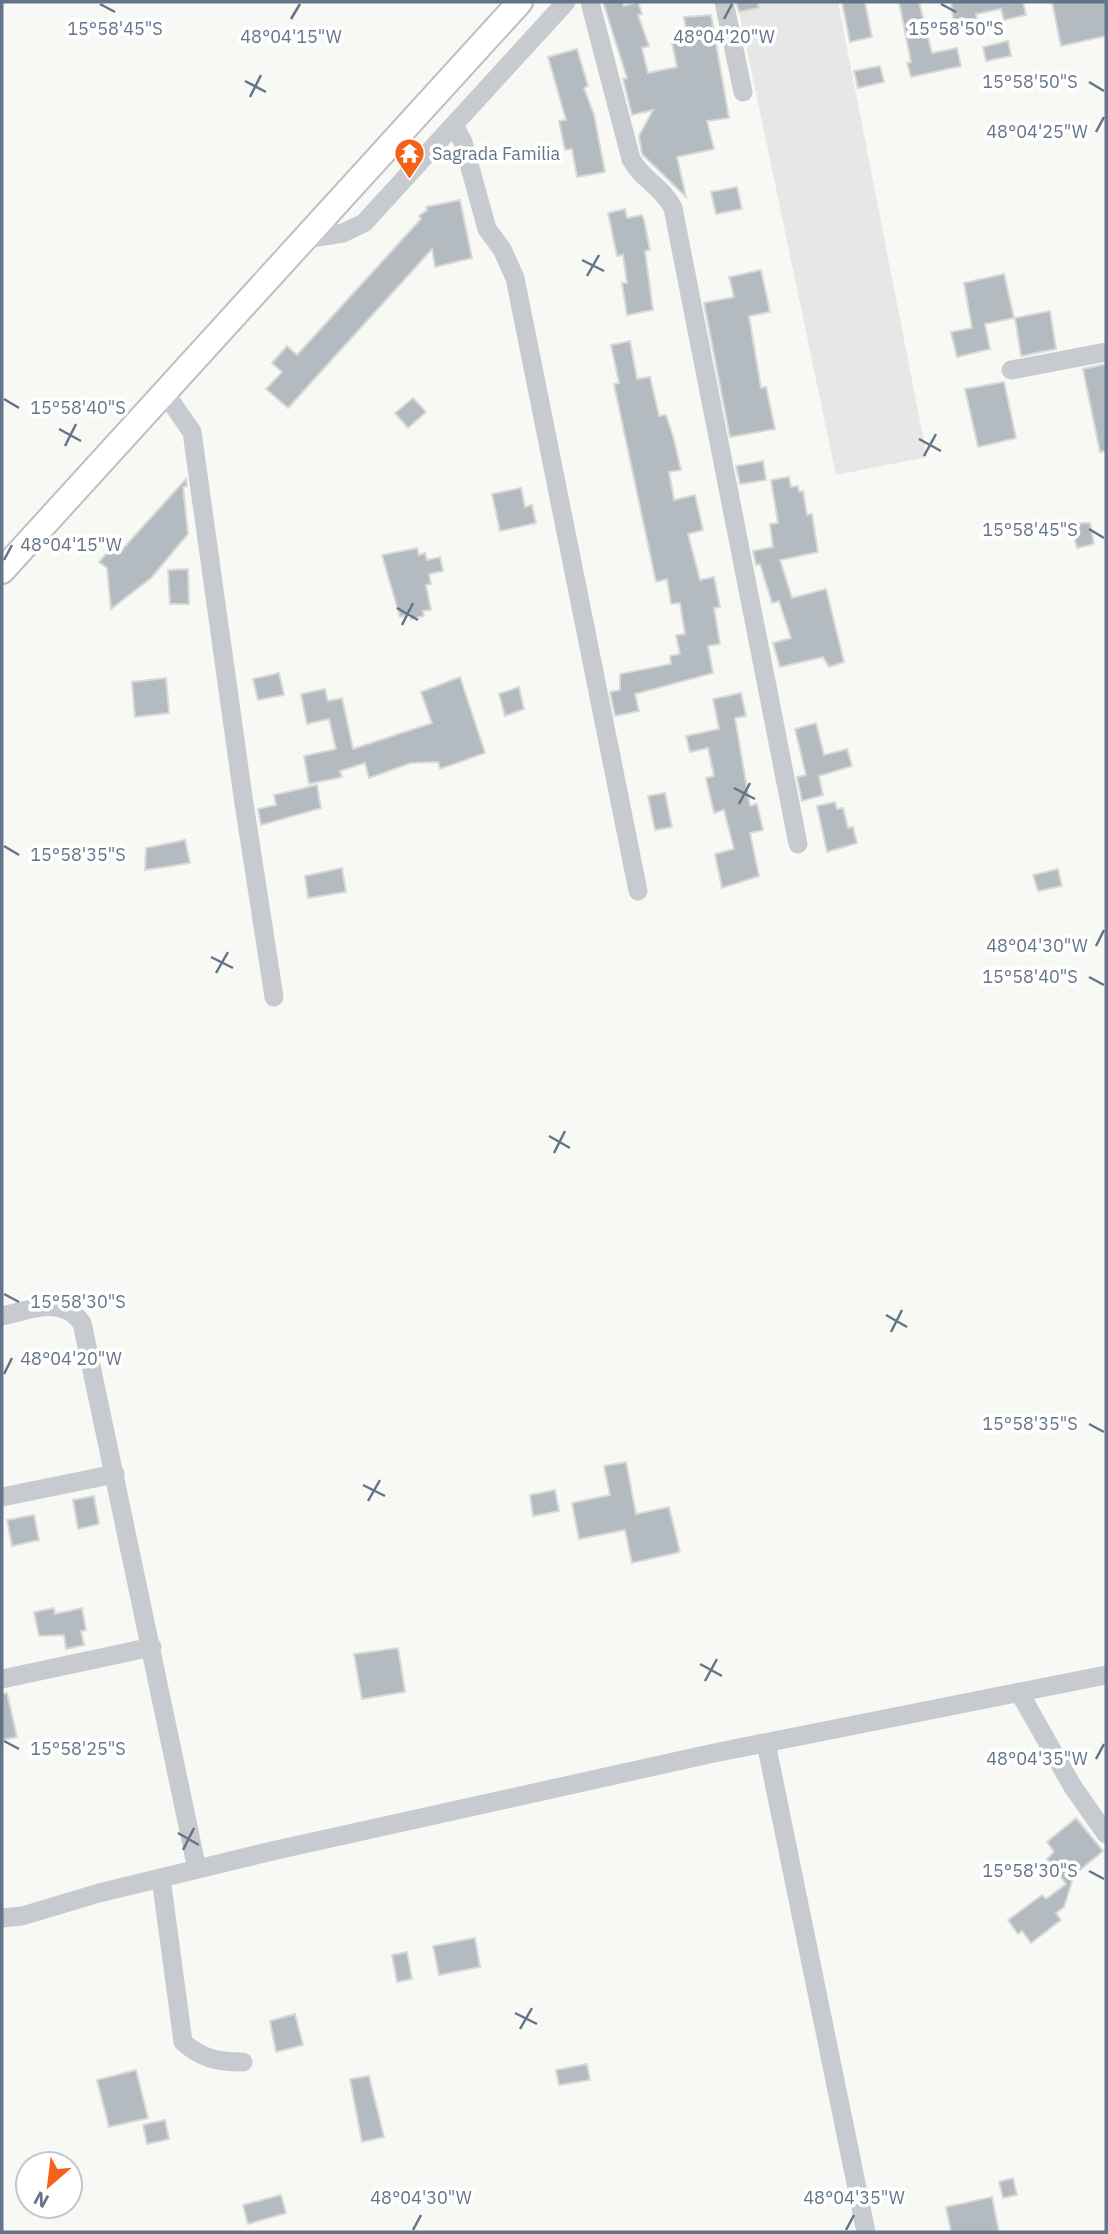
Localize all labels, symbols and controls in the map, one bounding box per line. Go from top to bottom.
text: 15°58'45"S [67,17,163,40]
text: 15°58'50"S [908,17,1004,40]
text: 48°04'15"W [240,25,342,48]
text: 48°04'20"W [673,25,775,48]
text: 15°58'50"S [982,70,1078,93]
text: 48°04'25"W [986,120,1088,143]
temple icon: Sagrada Familia [392,137,426,181]
place label: Sagrada Familia [432,142,561,165]
text: 15°58'40"S [30,396,126,419]
text: 15°58'45"S [982,518,1078,541]
text: 48°04'15"W [20,533,122,556]
text: 15°58'35"S [30,843,126,866]
text: 48°04'30"W [986,934,1088,957]
text: 15°58'40"S [982,965,1078,988]
text: 15°58'30"S [30,1290,126,1313]
text: 48°04'20"W [20,1347,122,1370]
text: 15°58'35"S [982,1412,1078,1435]
text: 15°58'25"S [30,1737,126,1760]
text: 48°04'35"W [986,1747,1088,1770]
text: 15°58'30"S [982,1859,1078,1882]
north arrow [14,2150,84,2220]
text: N [29,2186,53,2214]
text: 48°04'30"W [370,2186,472,2209]
text: 48°04'35"W [803,2186,905,2209]

